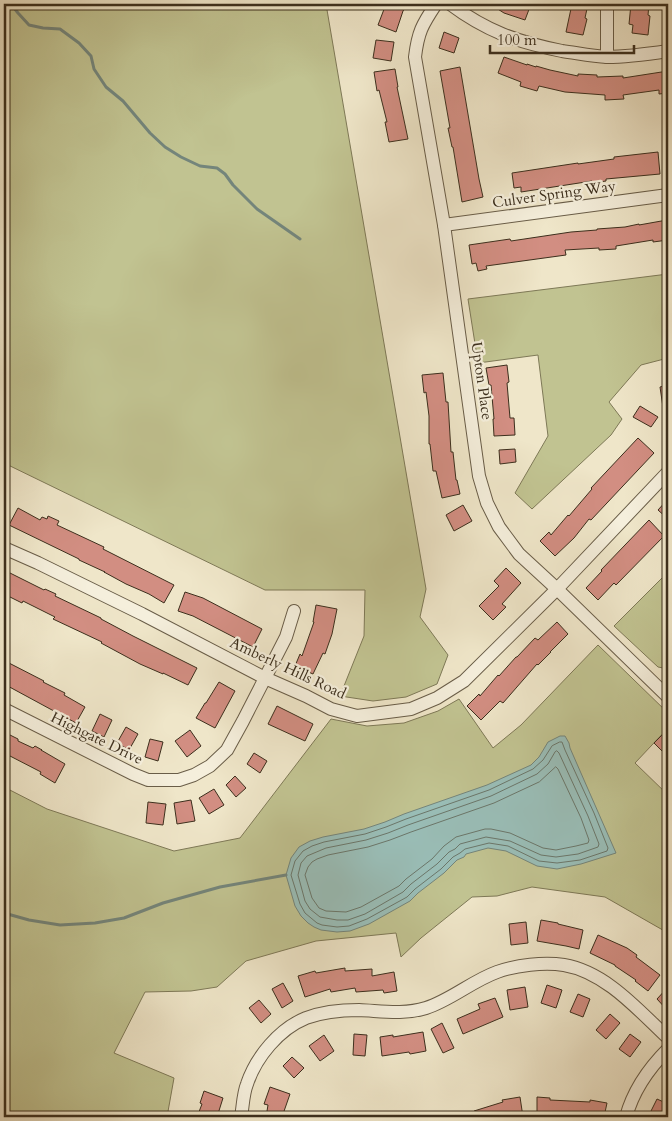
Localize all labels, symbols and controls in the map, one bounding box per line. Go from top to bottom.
scale bar [490,22,633,54]
text: 100 m [497,30,537,50]
street label: Culver Spring Way [491,175,617,213]
street label: Upton Place [467,341,497,421]
street label: Amberly Hills Road [227,632,349,704]
street label: Highgate Drive [48,707,147,769]

